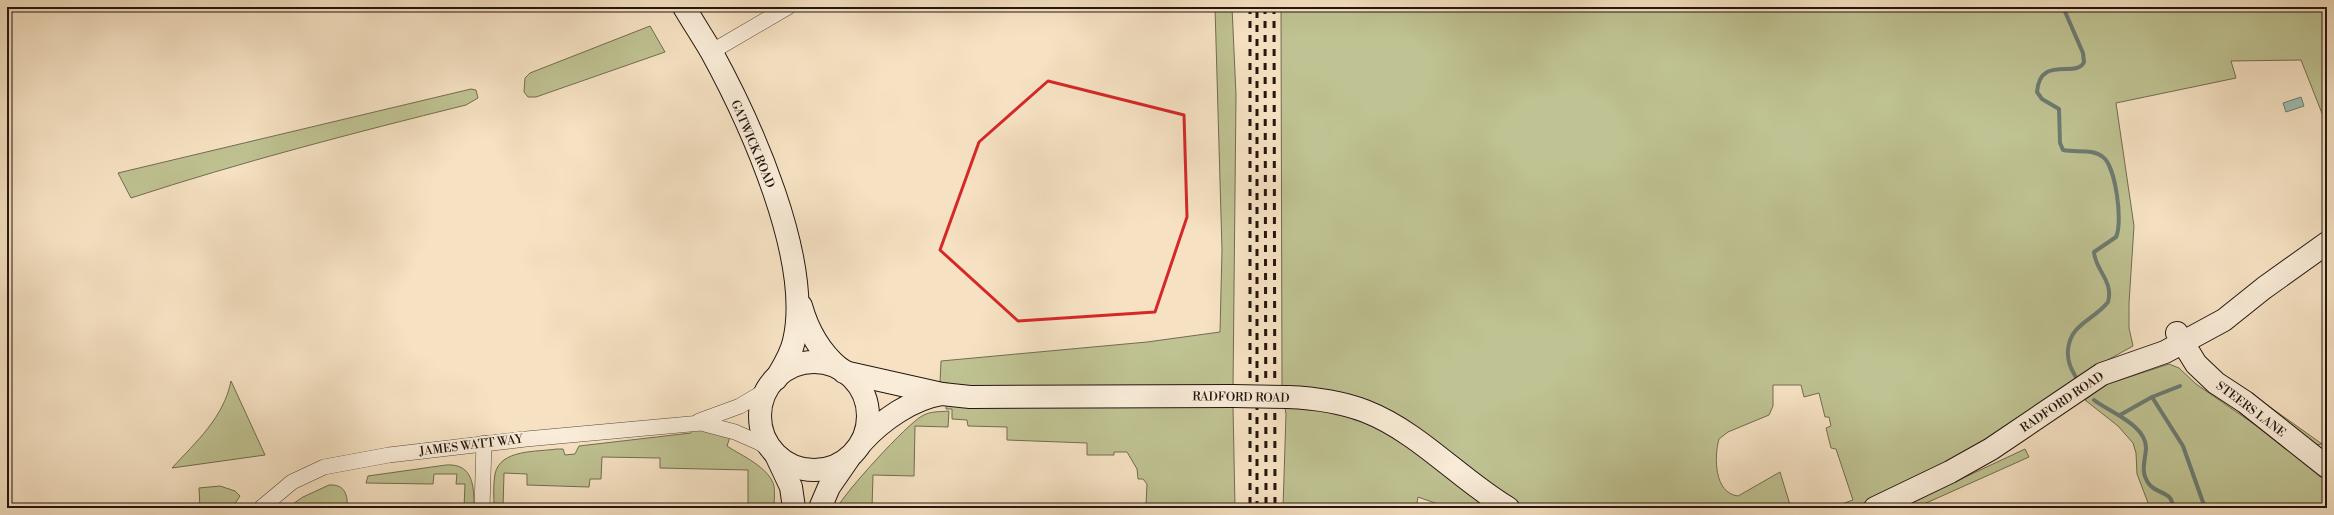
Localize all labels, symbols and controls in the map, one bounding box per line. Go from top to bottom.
street label: GATWICK ROAD [727,98,778,191]
street label: RADFORD ROAD [2018,369,2107,436]
street label: STEERS LANE [2213,378,2288,440]
street label: RADFORD ROAD [1192,389,1290,406]
street label: JAMES WATT WAY [417,432,525,459]

